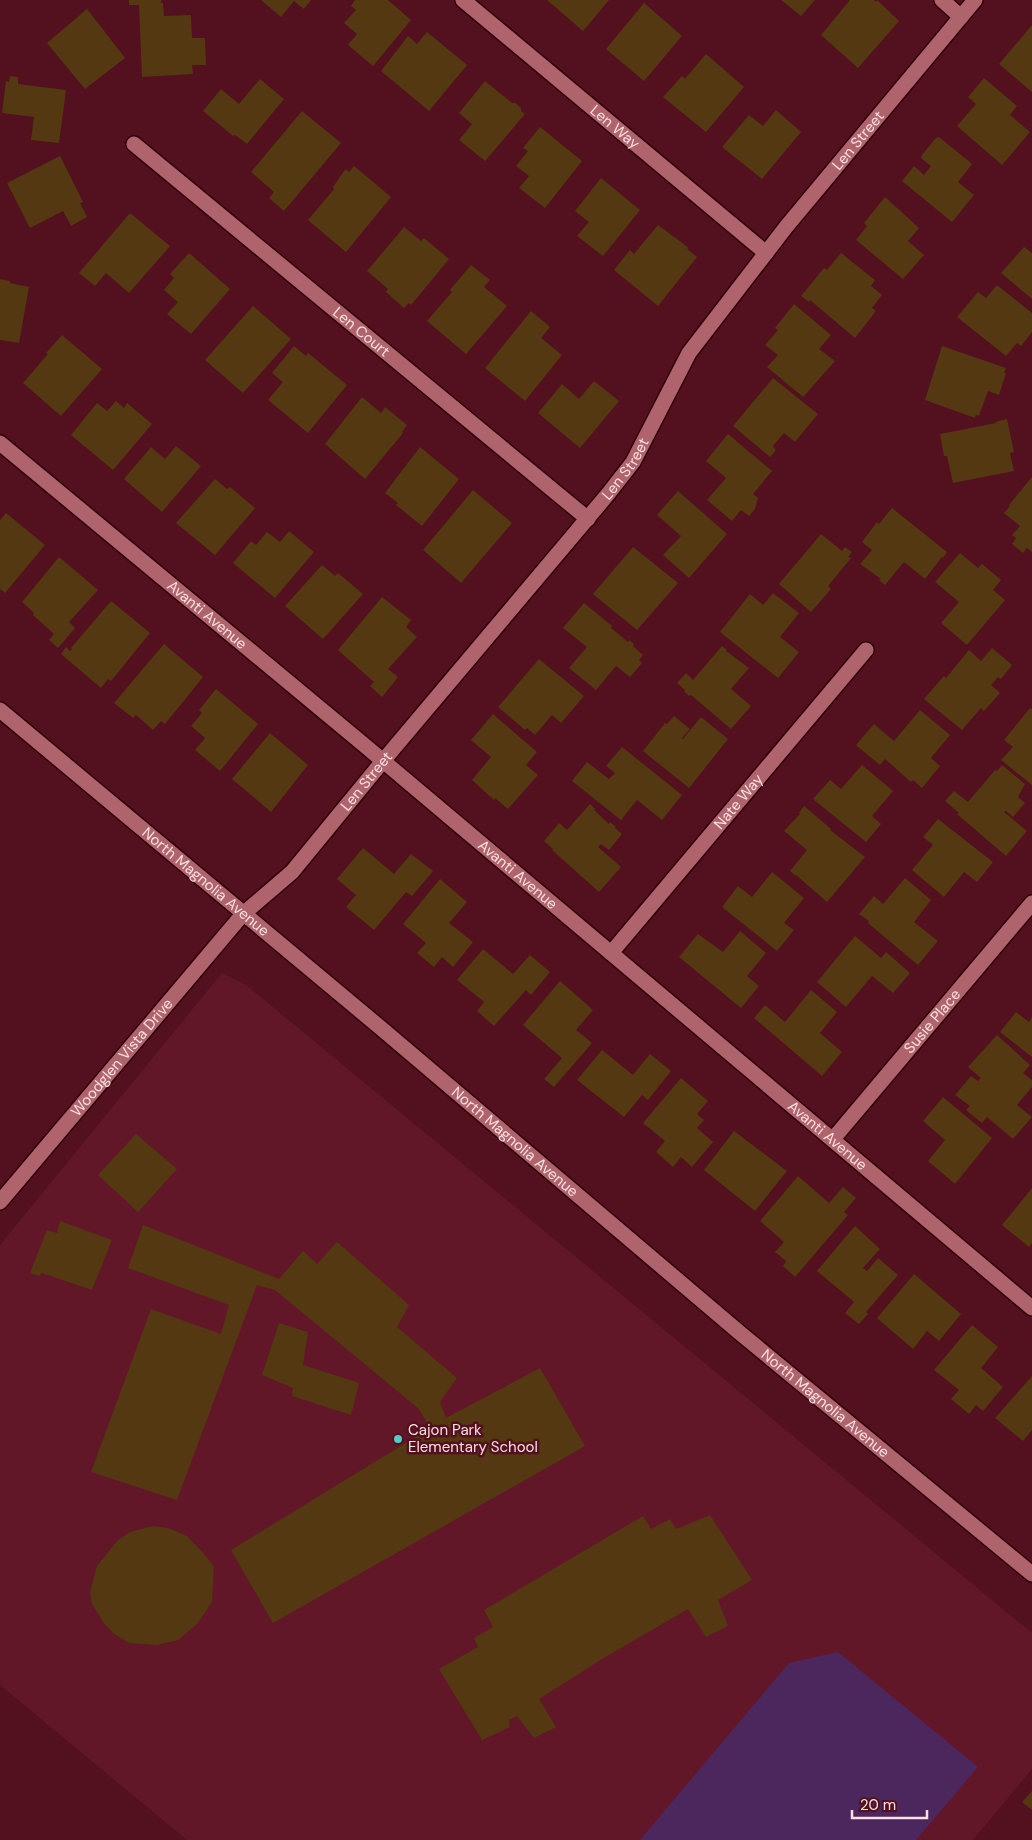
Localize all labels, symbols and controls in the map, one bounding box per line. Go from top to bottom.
street label: Len Way [586,100,644,154]
street label: Len Street [828,107,889,174]
street label: Len Court [329,302,394,361]
street label: Len Street [597,434,654,504]
street label: Avanti Avenue [163,576,251,654]
street label: Len Street [336,747,397,815]
street label: Nate Way [709,769,768,833]
street label: North Magnolia Avenue [138,823,274,941]
street label: Avanti Avenue [474,835,562,914]
street label: Susie Place [899,985,965,1058]
street label: Woodglen Vista Drive [66,994,177,1121]
street label: North Magnolia Avenue [447,1082,582,1201]
street label: Avanti Avenue [783,1096,871,1175]
street label: North Magnolia Avenue [757,1345,894,1462]
place label: Cajon Park Elementary School [408,1420,538,1457]
marker: Cajon Park Elementary School [392,1433,404,1445]
scale bar [852,1788,927,1820]
text: 20 m [860,1795,896,1815]

